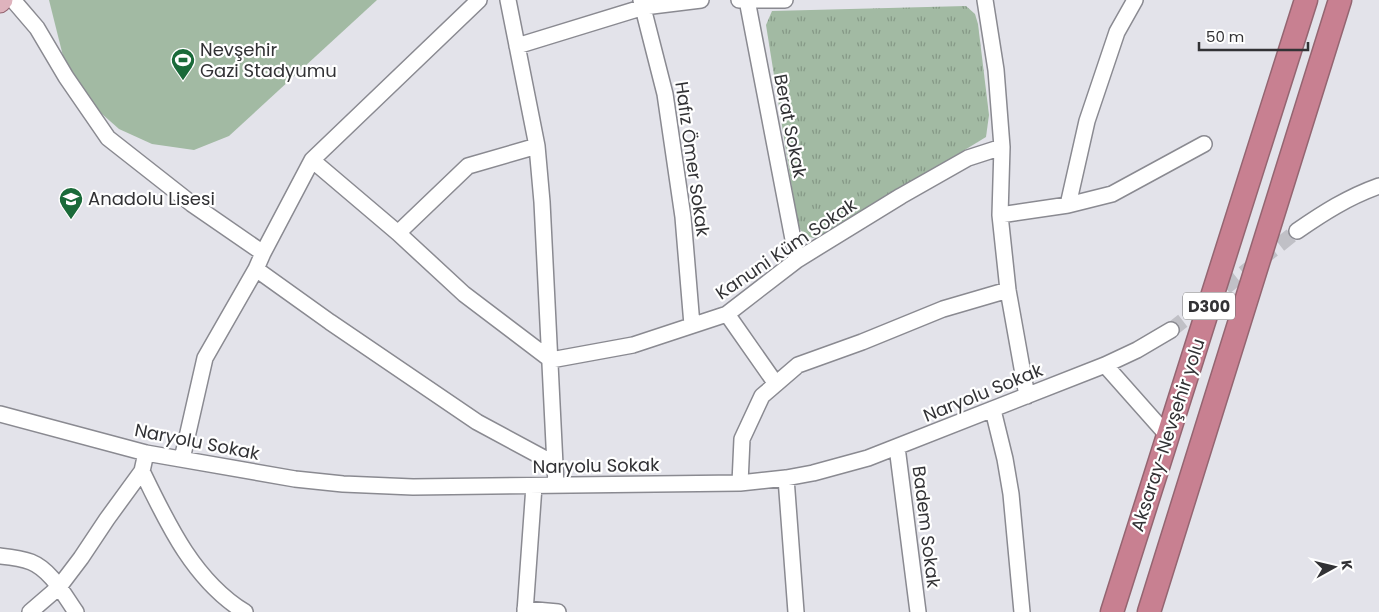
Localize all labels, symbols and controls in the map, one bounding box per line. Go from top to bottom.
scale bar [1199,20,1308,52]
text: 50 m [1206,26,1244,47]
place label: Nevşehir Gazi Stadyumu [200,37,337,83]
sports icon: Nevşehir Gazi Stadyumu [170,47,196,81]
street label: Berat Sokak [768,72,813,181]
street label: Hafız Ömer Sokak [669,80,716,239]
school or university icon: Anadolu Lisesi [58,186,84,220]
place label: Anadolu Lisesi [88,186,215,211]
street label: Kanuni Küm Sokak [710,192,862,305]
road number: D300 [1183,292,1235,320]
street label: Aksaray-Nevşehir yolu [1125,335,1211,534]
street label: Naryolu Sokak [919,357,1047,428]
street label: Naryolu Sokak [132,417,262,466]
street label: Naryolu Sokak [532,452,660,479]
street label: Badem Sokak [907,465,946,590]
north arrow [1309,542,1359,592]
text: K [1336,559,1357,572]

